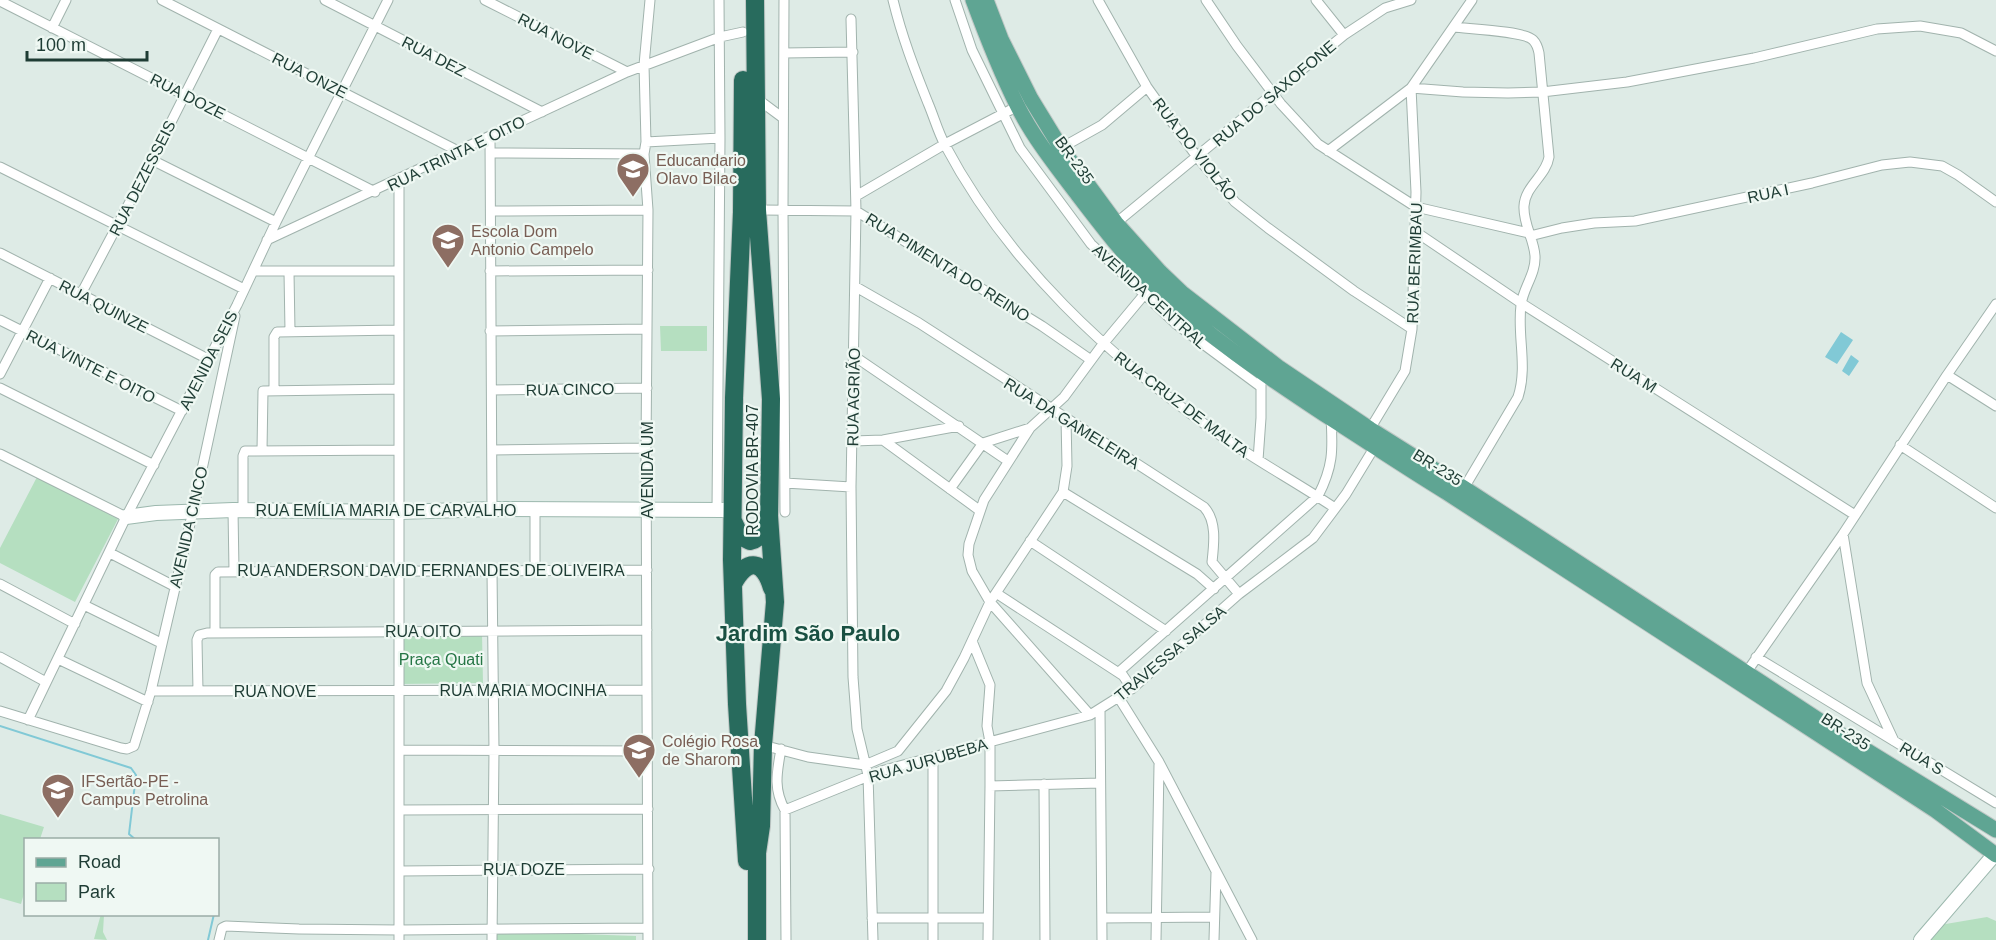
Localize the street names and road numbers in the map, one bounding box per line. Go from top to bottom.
street label: RUA NOVE [515,10,596,63]
street label: RUA DEZ [399,33,469,80]
street label: RUA DO SAXOFONE [1210,37,1339,150]
street label: RUA ONZE [269,49,350,102]
street label: RUA DOZE [147,70,228,123]
street label: RUA DO VIOLÃO [1149,93,1241,204]
street label: RUA TRINTA E OITO [385,113,528,194]
street label: RUA DEZESSEIS [106,118,179,239]
street label: BR-235 [1052,133,1097,187]
street label: RUA I [1746,181,1790,206]
street label: RUA BERIMBAU [1404,202,1425,324]
street label: RUA PIMENTA DO REINO [863,210,1033,325]
street label: AVENIDA CENTRAL [1089,241,1210,352]
street label: RUA QUINZE [56,277,151,336]
street label: AVENIDA SEIS [176,308,241,413]
street label: RUA VINTE E OITO [23,326,158,406]
street label: RUA AGRIÃO [842,347,863,447]
street label: RUA CRUZ DE MALTA [1111,348,1253,461]
street label: RUA M [1608,355,1660,396]
street label: RUA DA GAMELEIRA [1001,375,1143,472]
street label: RUA CINCO [525,380,615,399]
street label: RODOVIA BR-407 [744,404,761,536]
street label: AVENIDA UM [639,421,656,519]
street label: BR-235 [1410,446,1465,489]
street label: AVENIDA CINCO [166,465,211,590]
street label: RUA EMÍLIA MARIA DE CARVALHO [256,501,516,519]
street label: RUA ANDERSON DAVID FERNANDES DE OLIVEIRA [237,562,625,579]
street label: TRAVESSA SALSA [1111,602,1229,705]
street label: RUA OITO [385,623,461,640]
street label: RUA MARIA MOCINHA [439,682,607,699]
street label: RUA NOVE [234,683,316,700]
street label: BR-235 [1818,710,1873,753]
street label: RUA JURUBEBA [867,735,990,786]
street label: RUA S [1897,739,1947,778]
street label: RUA DOZE [483,861,565,878]

